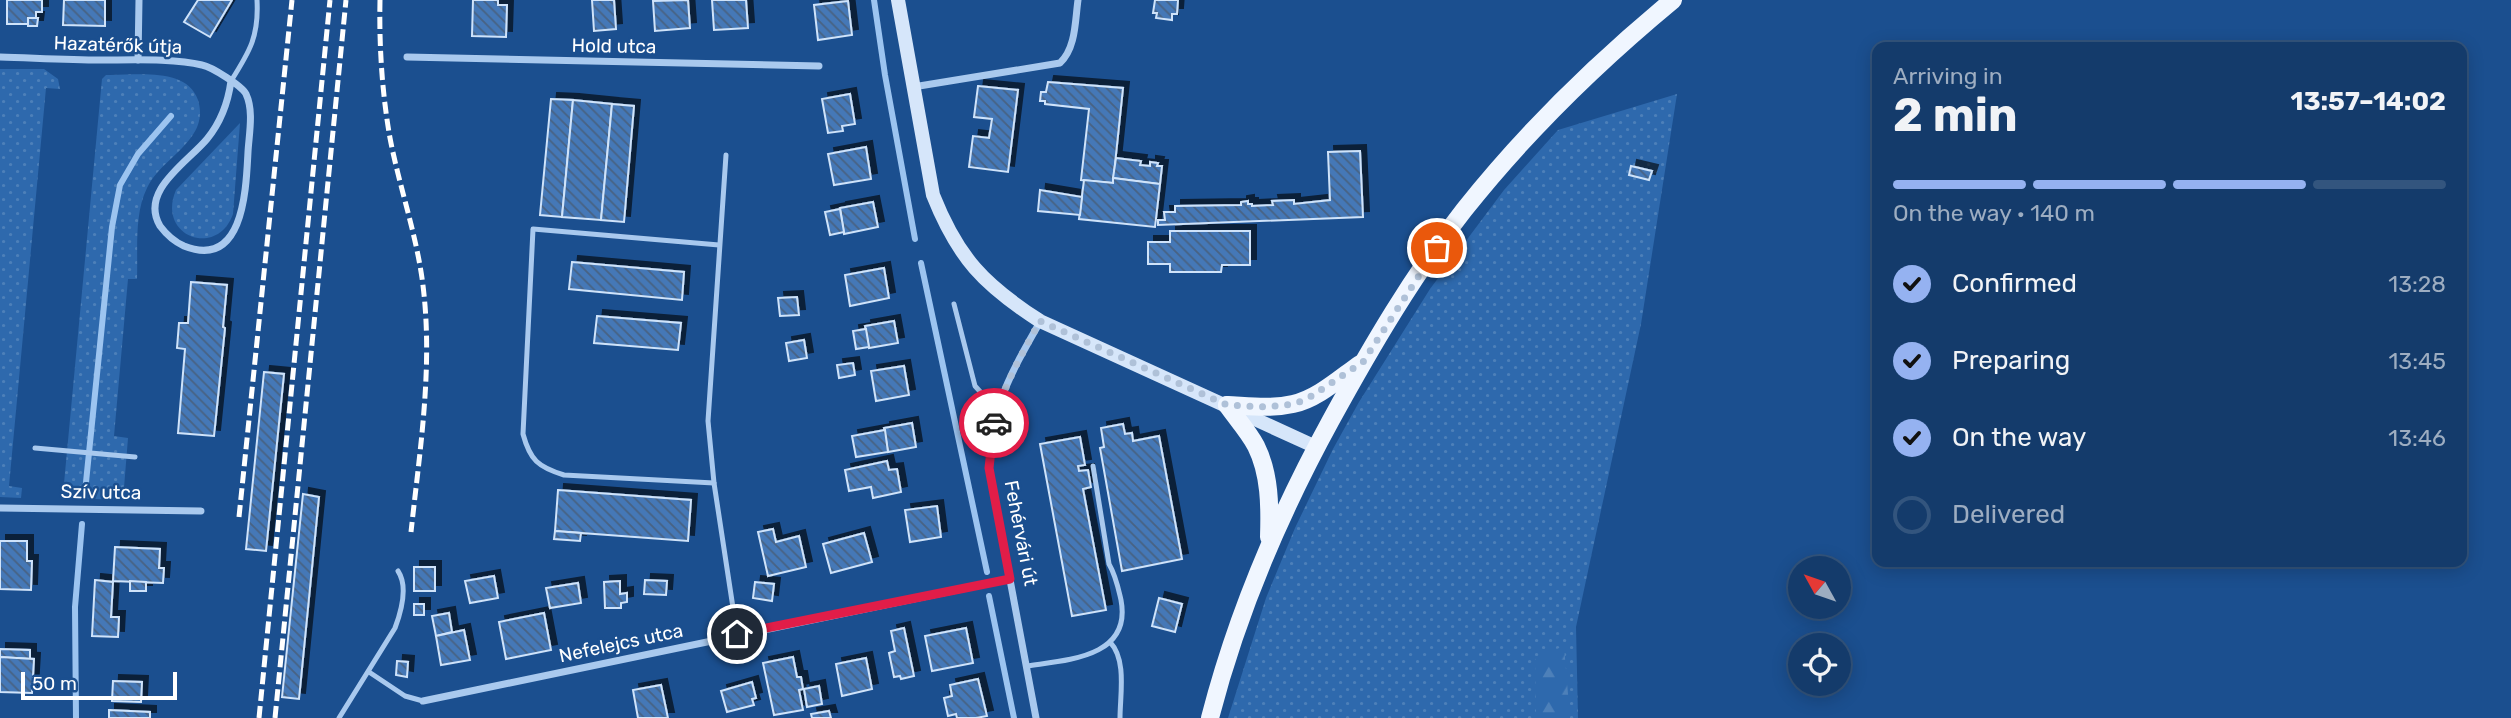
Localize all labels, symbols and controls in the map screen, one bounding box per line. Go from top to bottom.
street label: Hazatérők útja [53,31,183,59]
street label: Hold utca [571,34,657,58]
text: Arriving in [1893,62,2003,90]
text: 13:57–14:02 [2290,86,2446,117]
text: 2 min [1893,88,2018,143]
text: On the way · 140 m [1893,199,2095,227]
pin [1407,218,1467,278]
icon: bag [1418,229,1456,267]
icon: check [1893,265,1931,303]
text: Confirmed [1952,268,2077,299]
text: 13:28 [2388,270,2446,298]
icon: check [1893,342,1931,380]
text: Preparing [1952,345,2070,376]
text: 13:45 [2389,347,2446,375]
courier [959,388,1029,458]
icon: car [975,404,1013,442]
icon: check [1893,419,1931,457]
text: On the way [1952,422,2086,453]
text: 13:46 [2388,424,2446,452]
street label: Fehérvári út [1000,478,1043,588]
street label: Szív utca [61,480,141,504]
text: Delivered [1952,499,2065,530]
north arrow [1788,556,1852,620]
map controls [1788,556,1851,696]
pin [707,604,767,664]
icon: home [718,615,756,653]
street label: Nefelejcs utca [557,619,685,667]
button: locate [1788,633,1851,696]
scale bar [21,669,177,701]
text: 50 m [32,672,77,695]

